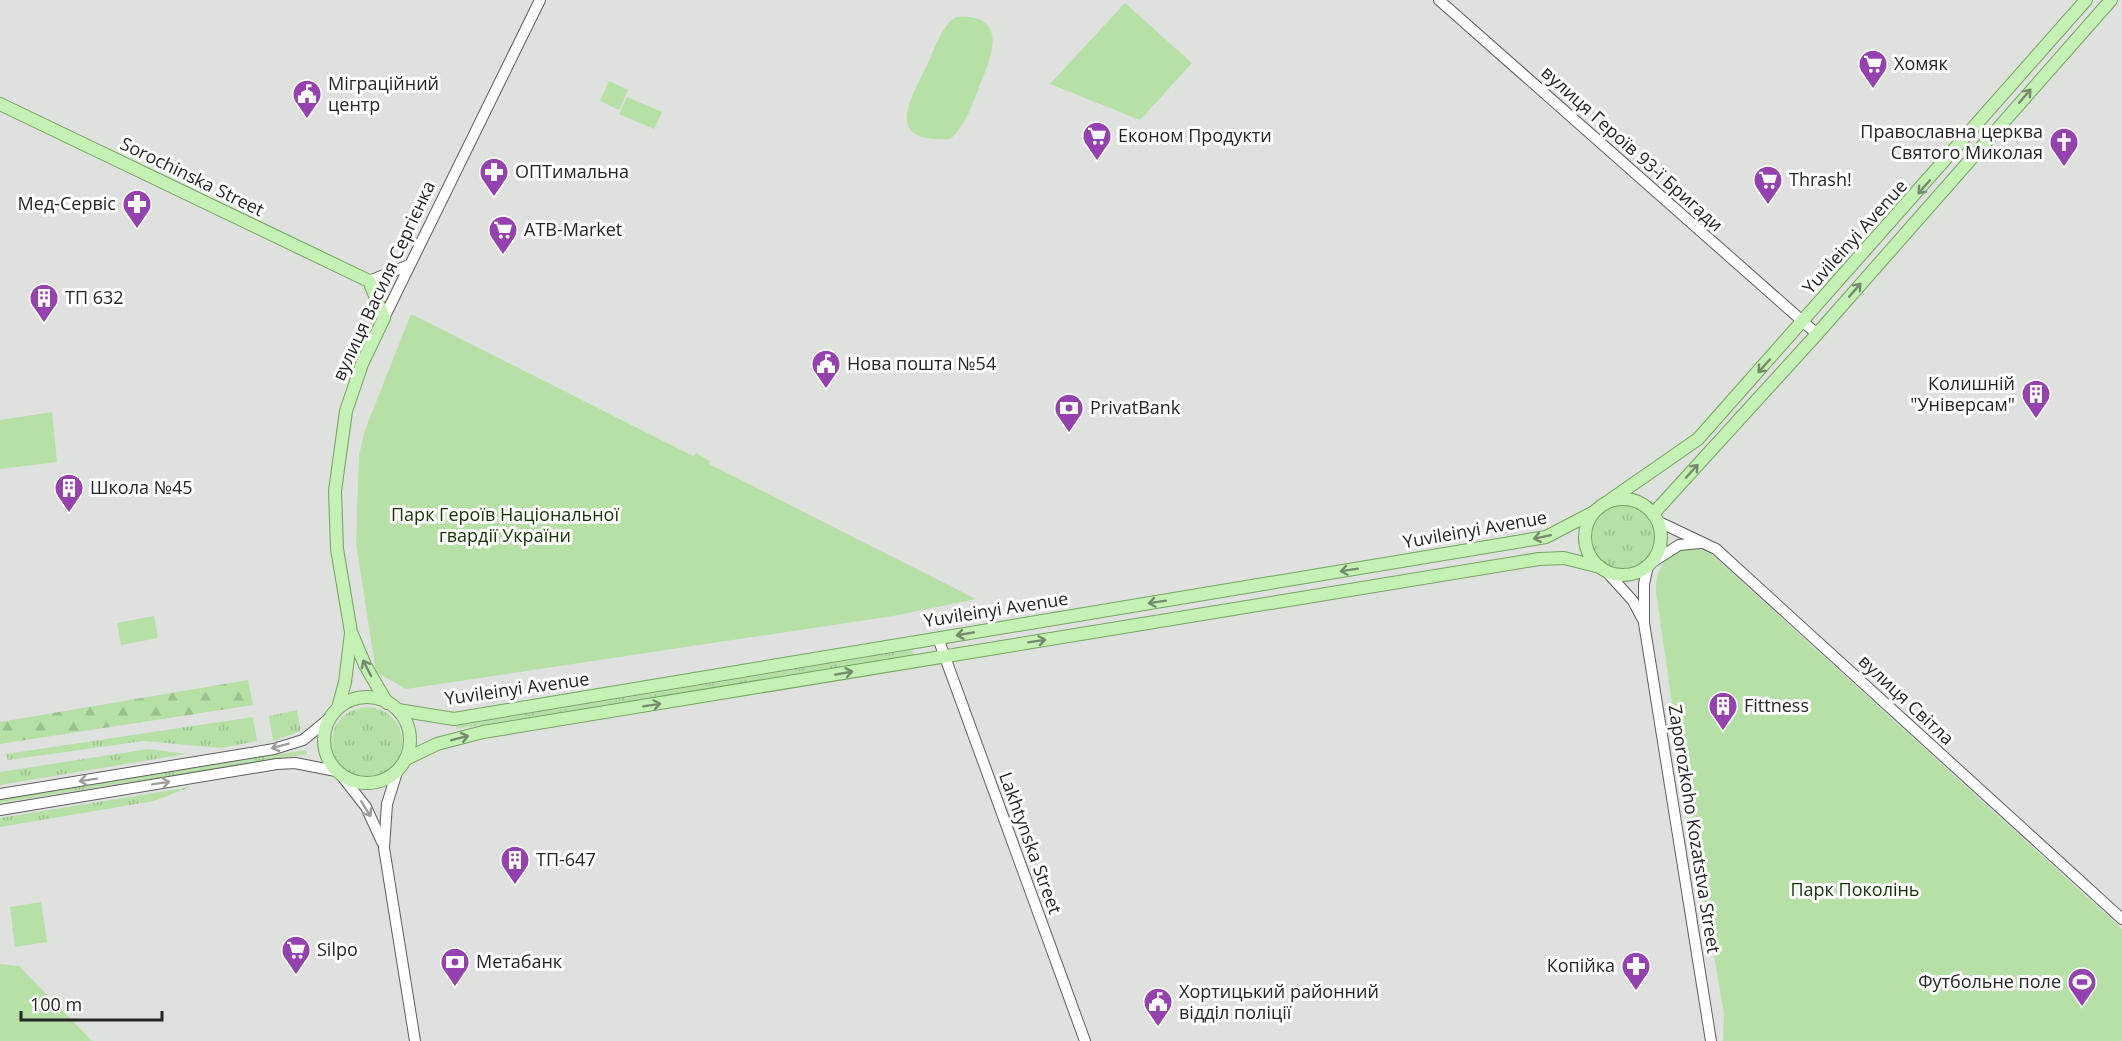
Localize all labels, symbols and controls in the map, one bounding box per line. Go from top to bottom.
supermarket icon: Хомяк [1857,48,1889,90]
place label: Хомяк [1894,51,1948,75]
street label: вулиця Героїв 93-ї Бригади [1537,60,1729,236]
place label: Міграційний центр [328,71,439,116]
public building icon: Міграційний центр [291,78,323,120]
one-way arrow [2019,88,2032,104]
place label: Православна церква Святого Миколая [1860,119,2043,164]
supermarket icon: Економ Продукти [1081,120,1113,162]
place label: Економ Продукти [1118,123,1272,147]
church icon: Православна церква Святого Миколая [2048,126,2080,168]
street label: Sorochinska Street [117,131,268,221]
pharmacy icon: ОПТимальна [478,156,510,198]
place label: ОПТимальна [515,159,629,183]
supermarket icon: Thrash! [1752,164,1784,206]
place label: Thrash! [1789,167,1852,191]
street label: Yuvileinyi Avenue [1797,174,1912,299]
street label: вулиця Василя Сергієнка [326,177,440,384]
one-way arrow [1917,179,1931,194]
pharmacy icon: Мед-Сервіс [121,188,153,230]
place label: Мед-Сервіс [18,191,116,215]
supermarket icon: ATB-Market [487,214,519,256]
place label: ATB-Market [524,217,622,241]
building icon: ТП 632 [28,282,60,324]
one-way arrow [1848,283,1862,298]
place label: ТП 632 [65,285,124,309]
public building icon: Нова пошта №54 [810,348,842,390]
place label: Нова пошта №54 [847,351,996,375]
one-way arrow [1757,359,1771,374]
place label: Колишній "Універсам" [1910,371,2015,416]
building icon: Колишній "Універсам" [2020,378,2052,420]
bank icon: PrivatBank [1053,392,1085,434]
place label: PrivatBank [1090,395,1181,419]
one-way arrow [1685,463,1699,478]
building icon: Школа №45 [53,472,85,514]
place label: Школа №45 [90,475,193,499]
park label: Парк Героїв Національної гвардії України [391,502,619,547]
street label: Yuvileinyi Avenue [1401,505,1549,553]
one-way arrow [1532,532,1552,543]
one-way arrow [1340,564,1360,575]
street label: Yuvileinyi Avenue [922,586,1070,632]
one-way arrow [1148,597,1168,608]
one-way arrow [955,629,975,640]
one-way arrow [1026,636,1046,647]
street label: вулиця Світла [1854,649,1959,750]
one-way arrow [361,660,373,678]
street label: Yuvileinyi Avenue [443,666,591,710]
one-way arrow [834,668,854,679]
building icon: Fittness [1707,690,1739,732]
place label: Fittness [1744,693,1809,717]
one-way arrow [642,699,661,710]
street label: Zaporozkoho Kozatstva Street [1663,703,1726,955]
one-way arrow [450,732,469,743]
one-way arrow [271,741,290,753]
street label: Lakhtynska Street [994,768,1068,917]
one-way arrow [78,774,98,785]
one-way arrow [151,777,171,788]
one-way arrow [360,800,372,817]
building icon: ТП-647 [499,844,531,886]
place label: ТП-647 [536,847,596,871]
park label: Парк Поколінь [1790,877,1920,901]
supermarket icon: Silpo [280,934,312,976]
place label: Silpo [317,937,358,961]
bank icon: Метабанк [439,946,471,988]
place label: Метабанк [476,949,563,973]
pharmacy icon: Копійка [1620,950,1652,992]
place label: Копійка [1547,953,1615,977]
sports icon: Футбольне поле [2066,966,2098,1008]
place label: Футбольне поле [1918,969,2061,993]
place label: Хортицький районний відділ поліції [1179,979,1379,1024]
scale bar [21,984,162,1022]
public building icon: Хортицький районний відділ поліції [1142,986,1174,1028]
text: 100 m [30,992,82,1016]

